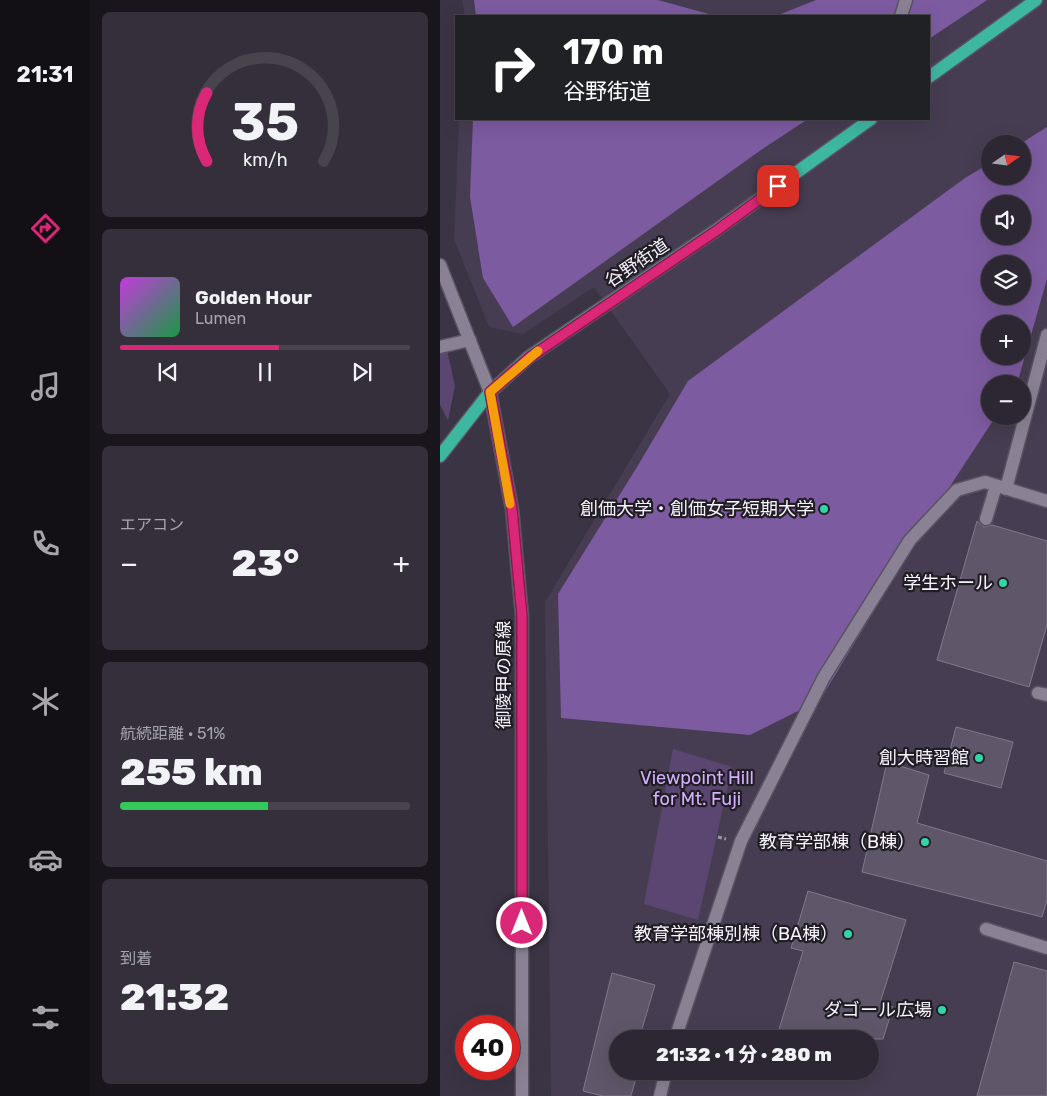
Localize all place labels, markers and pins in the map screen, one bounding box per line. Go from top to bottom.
pin [757,165,799,207]
place label: 創価大学・創価女子短期大学 [580,498,814,520]
marker: 創価大学・創価女子短期大学 [818,503,830,515]
place label: 学生ホール [903,572,993,594]
marker: 学生ホール [997,577,1009,589]
place label: 創大時習館 [879,747,969,769]
marker: 創大時習館 [973,752,985,764]
place label: 教育学部棟（B棟） [759,831,915,853]
marker: 教育学部棟（B棟） [919,836,931,848]
place label: 教育学部棟別棟（BA棟） [634,923,838,945]
marker: 教育学部棟別棟（BA棟） [842,928,854,940]
place label: ダゴール広場 [824,999,932,1021]
marker: ダゴール広場 [936,1004,948,1016]

